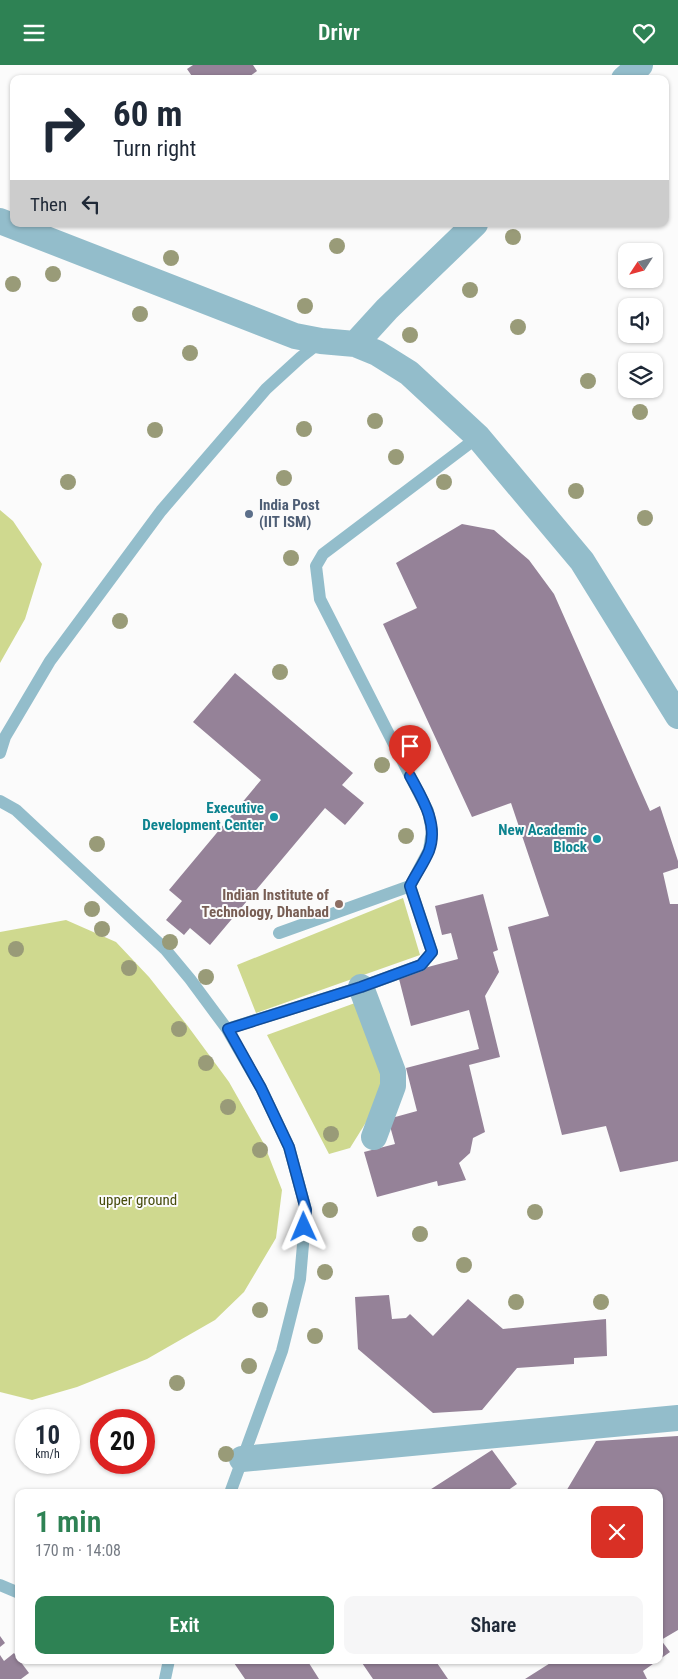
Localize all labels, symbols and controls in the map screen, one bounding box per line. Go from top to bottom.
icon: menu [20,19,48,47]
icon: heart [630,19,658,47]
text: Drivr [318,20,360,45]
text: 60 m [113,94,182,135]
icon: right [30,95,95,160]
text: Turn right [113,136,196,161]
icon: left [77,190,105,218]
text: Then [30,193,67,216]
north arrow [618,243,662,287]
map controls [618,243,663,398]
button: sound [618,298,663,343]
button: layers [618,353,663,398]
place label: India Post (IIT ISM) [259,496,320,531]
marker: India Post (IIT ISM) [243,508,255,520]
pin [389,725,431,776]
icon: arrive [396,732,424,760]
place label: Executive Development Center [142,799,264,834]
marker: Executive Development Center [268,811,280,823]
place label: New Academic Block [498,821,588,856]
marker: New Academic Block [591,833,603,845]
place label: Indian Institute of Technology, Dhanbad [202,886,329,921]
marker: Indian Institute of Technology, Dhanbad [333,898,345,910]
park label: upper ground [99,1191,177,1209]
position arrow [277,1200,329,1252]
speed limit sign: 20 [90,1409,155,1474]
text: 10 [35,1421,60,1450]
text: km/h [35,1447,60,1461]
text: 1 min [35,1504,101,1539]
button: close [591,1506,643,1558]
text: 170 m · 14:08 [35,1541,121,1560]
button: Exit [35,1596,334,1654]
button: Share [344,1596,643,1654]

